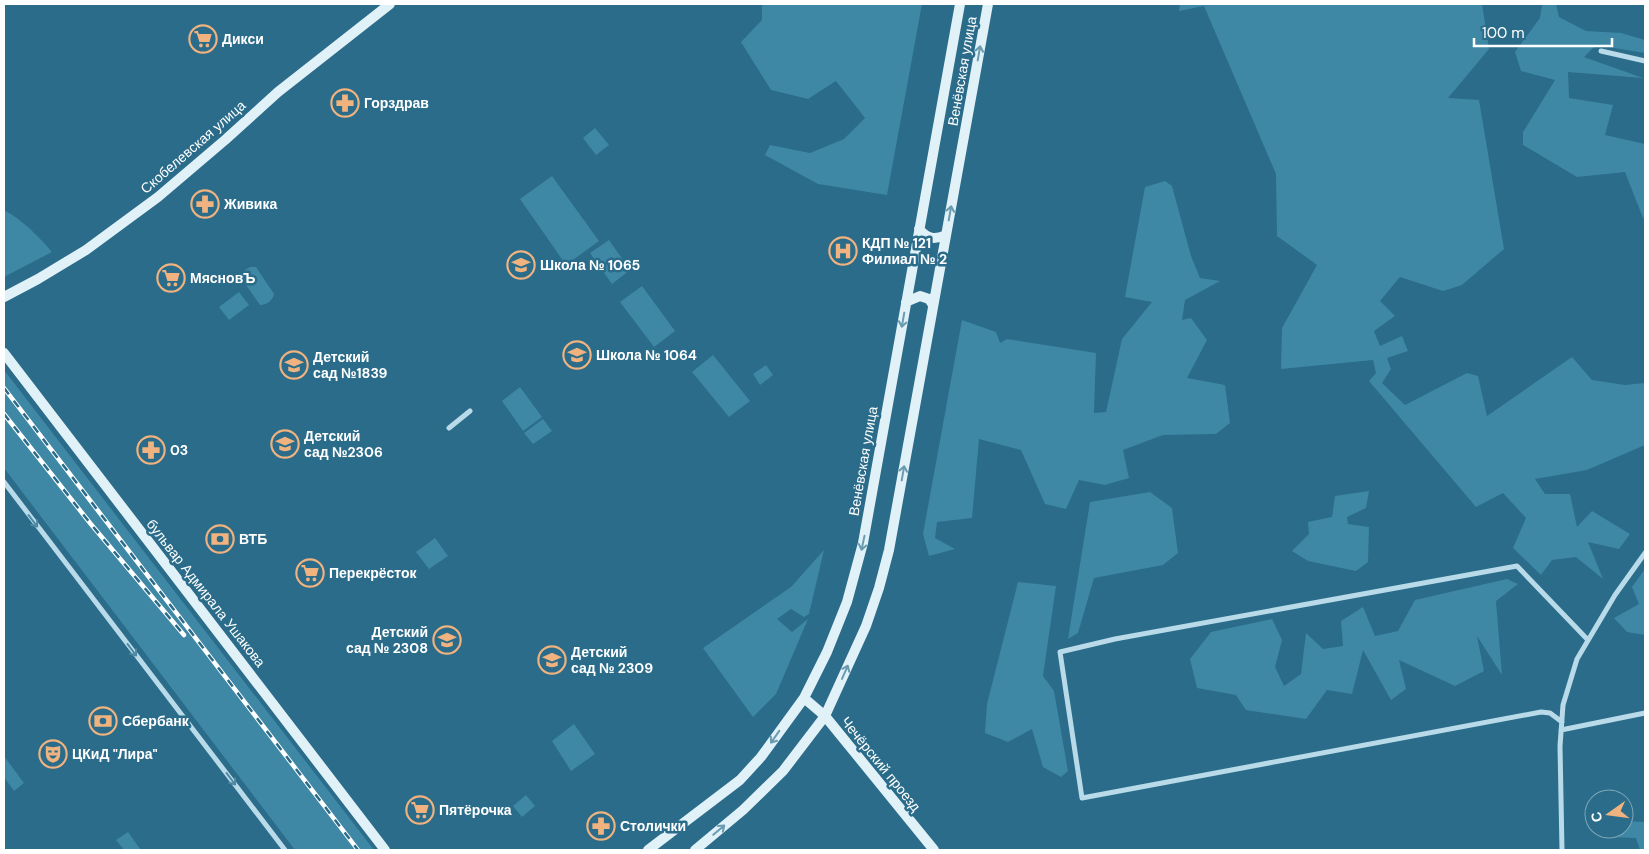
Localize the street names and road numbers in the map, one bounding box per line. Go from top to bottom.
street label: Венёвская улица [944,15,981,127]
street label: Скобелевская улица [137,96,249,198]
street label: Венёвская улица [845,405,882,517]
street label: бульвар Адмирала Ушакова [143,515,270,671]
street label: Чечёрский проезд [837,713,925,815]

